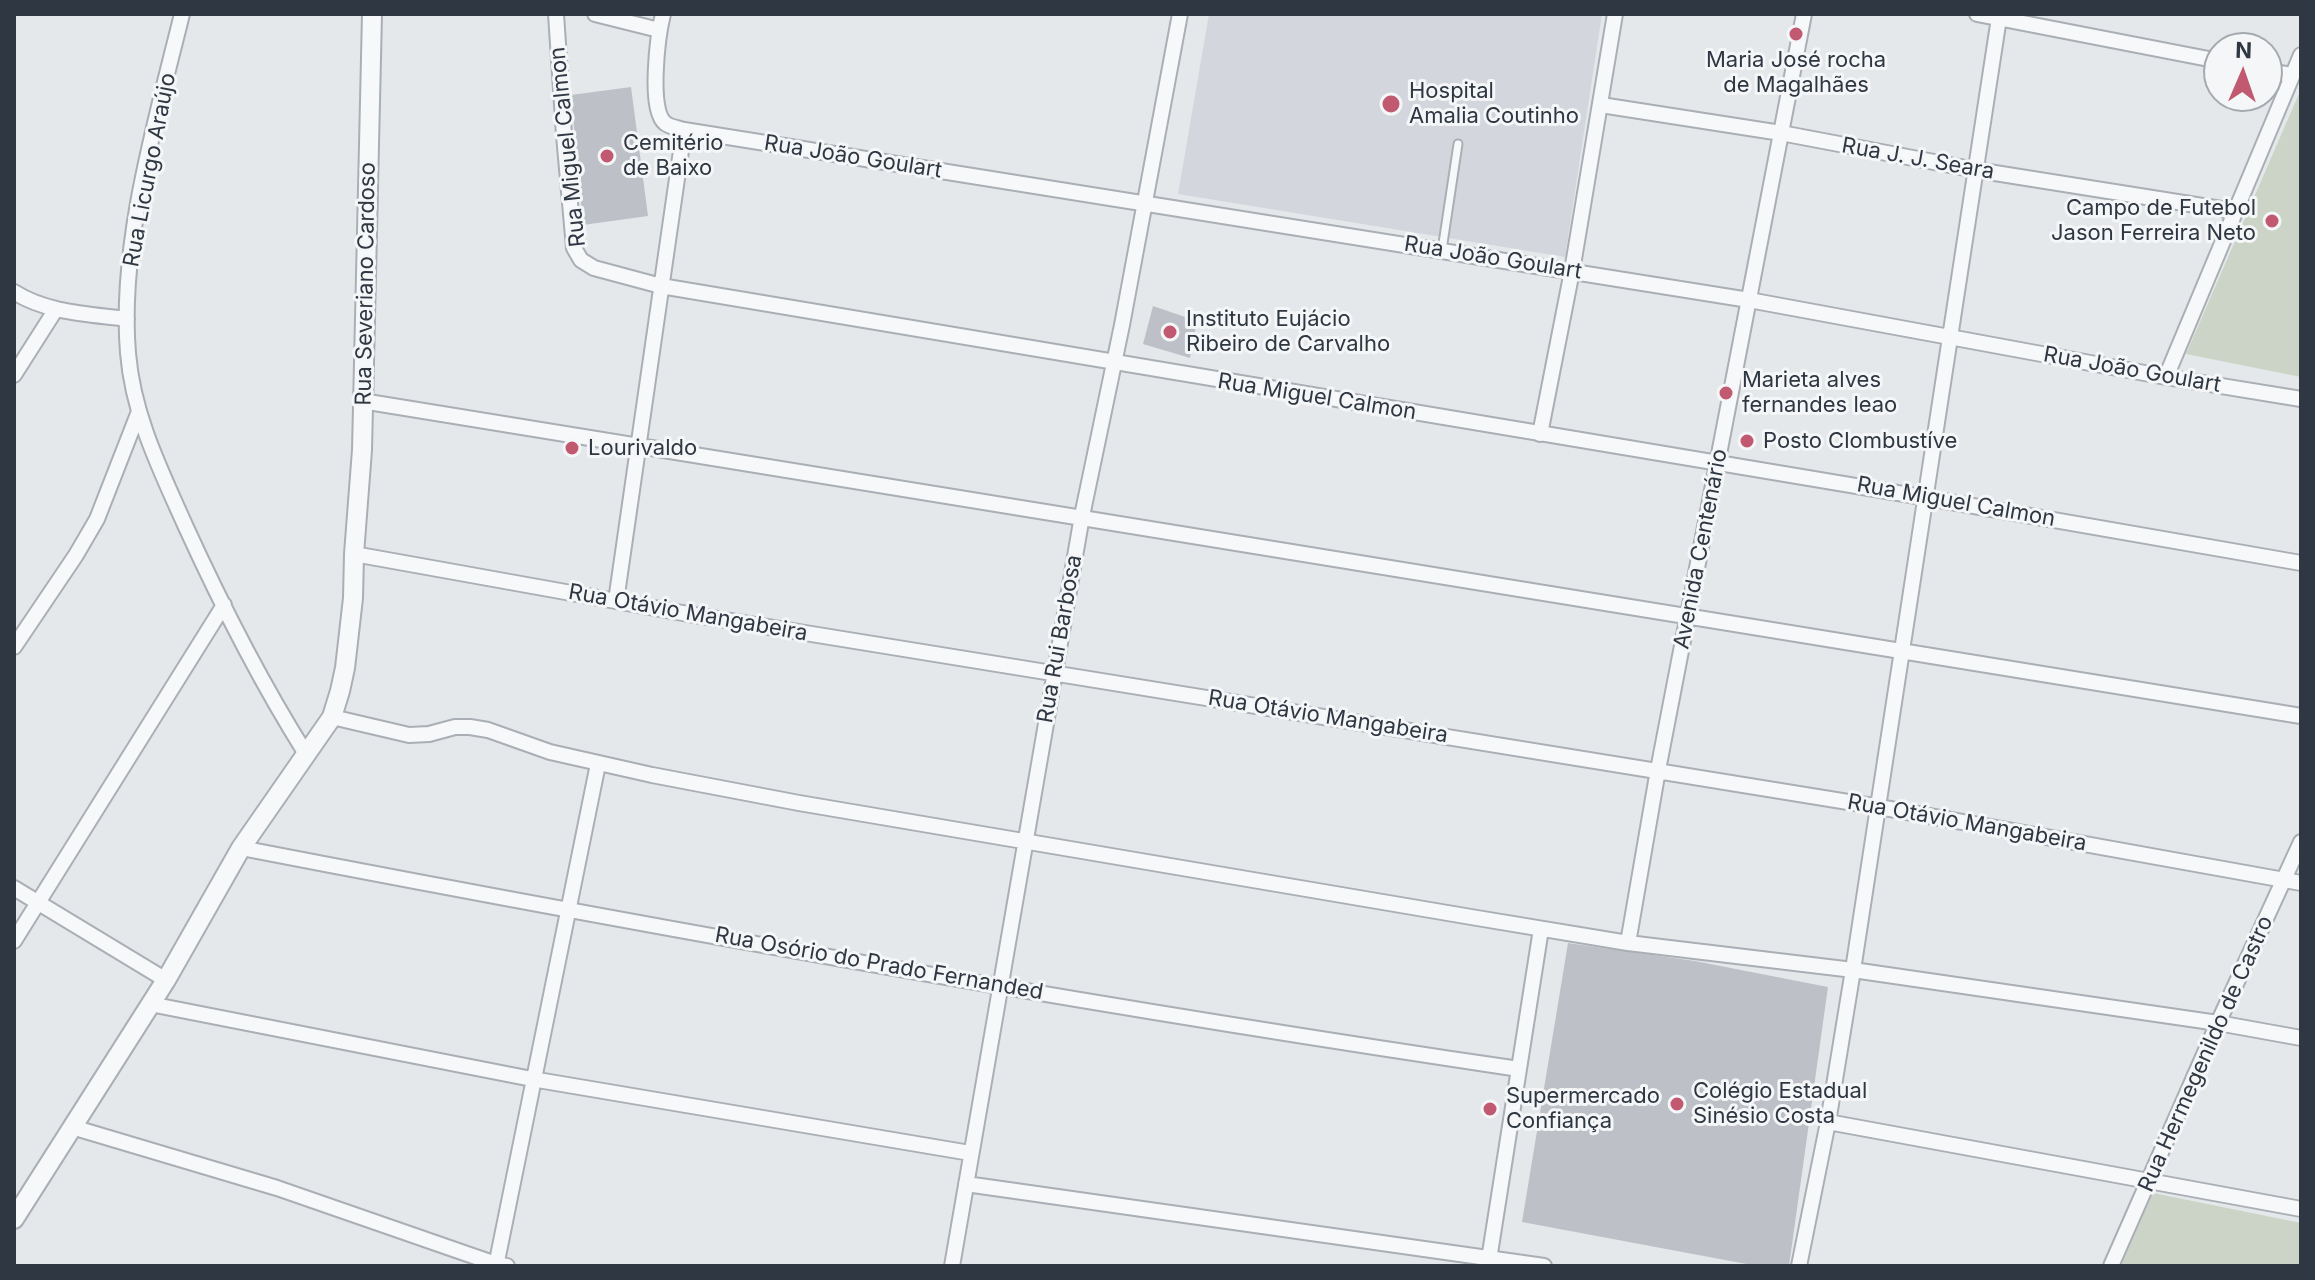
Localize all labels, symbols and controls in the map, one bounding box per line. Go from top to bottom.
marker: Maria José rocha de Magalhães [1787,25,1805,43]
north arrow [2203,32,2283,112]
text: N [2235,37,2253,63]
street label: Rua Miguel Calmon [544,46,592,248]
place label: Maria José rocha de Magalhães [1706,47,1886,98]
street label: Rua Licurgo Araújo [118,71,182,269]
place label: Hospital Amalia Coutinho [1409,78,1579,130]
marker: Hospital Amalia Coutinho [1380,93,1402,115]
place label: Cemitério de Baixo [623,130,723,182]
street label: Rua João Goulart [762,130,944,184]
street label: Rua J. J. Seara [1840,133,1996,185]
marker: Cemitério de Baixo [598,147,616,165]
street label: Rua Severiano Cardoso [351,162,381,406]
place label: Campo de Futebol Jason Ferreira Neto [2051,195,2256,246]
marker: Campo de Futebol Jason Ferreira Neto [2263,212,2281,230]
street label: Rua João Goulart [1402,231,1584,285]
place label: Instituto Eujácio Ribeiro de Carvalho [1186,306,1390,358]
marker: Instituto Eujácio Ribeiro de Carvalho [1161,323,1179,341]
street label: Rua João Goulart [2041,341,2223,399]
place label: Marieta alves fernandes leao [1742,367,1897,418]
street label: Rua Miguel Calmon [1216,368,1418,426]
marker: Marieta alves fernandes leao [1717,384,1735,402]
place label: Posto Clombustíve [1763,428,1957,454]
marker: Posto Clombustíve [1738,432,1756,450]
place label: Lourivaldo [588,435,697,461]
marker: Lourivaldo [563,439,581,457]
street label: Avenida Centenário [1669,447,1733,651]
street label: Rua Miguel Calmon [1855,472,2057,532]
street label: Rua Rui Barbosa [1032,553,1088,725]
street label: Rua Otávio Mangabeira [566,579,810,647]
street label: Rua Otávio Mangabeira [1206,685,1450,749]
street label: Rua Otávio Mangabeira [1845,789,2089,857]
street label: Rua Hermegenildo de Castro [2133,912,2279,1196]
street label: Rua Osório do Prado Fernanded [713,922,1045,1006]
place label: Colégio Estadual Sinésio Costa [1693,1078,1867,1130]
place label: Supermercado Confiança [1506,1083,1660,1134]
marker: Colégio Estadual Sinésio Costa [1668,1095,1686,1113]
marker: Supermercado Confiança [1481,1100,1499,1118]

